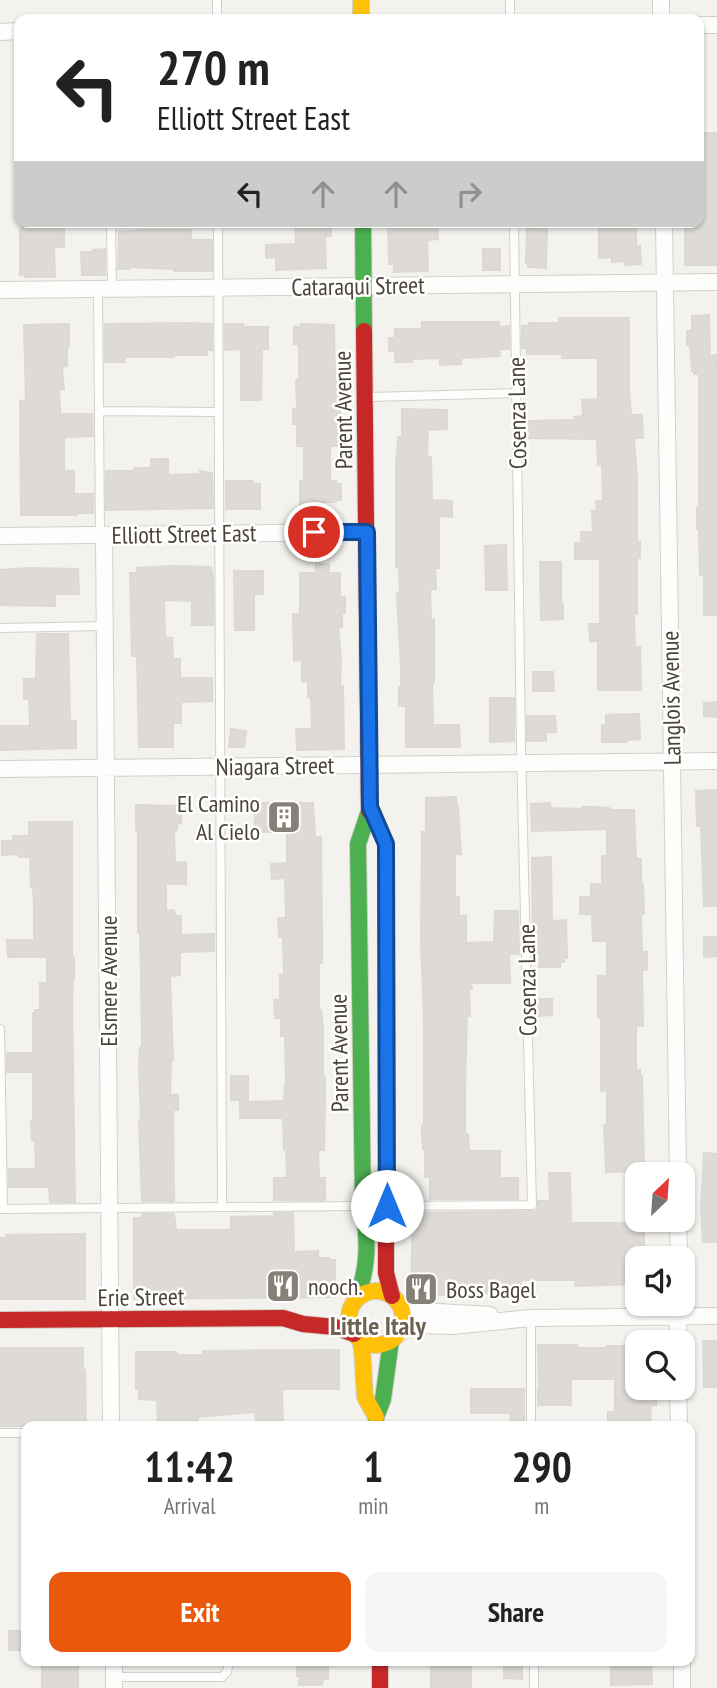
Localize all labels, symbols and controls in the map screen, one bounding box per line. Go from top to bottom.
text: 270 m [157,35,270,99]
icon: left [42,42,133,133]
text: Elliott Street East [157,97,350,139]
icon: left [231,175,269,213]
icon: ahead [304,175,342,213]
icon: ahead [377,175,415,213]
icon: right [450,175,488,213]
street label: Cataraqui Street [291,269,425,303]
street label: Parent Avenue [326,350,360,470]
street label: Cosenza Lane [501,357,533,469]
pin [284,502,344,562]
icon: arrive [295,513,333,551]
street label: Elliott Street East [111,517,257,551]
street label: Langlois Avenue [654,630,688,766]
street label: Niagara Street [215,749,335,783]
place label: El Camino Al Cielo [177,788,260,847]
building icon: El Camino Al Cielo [265,798,303,836]
street label: Elsmere Avenue [93,915,124,1047]
street label: Cosenza Lane [511,924,543,1036]
street label: Parent Avenue [322,993,356,1113]
north arrow [625,1162,695,1232]
map controls [625,1162,695,1400]
position arrow [350,1169,424,1243]
button: sound [625,1246,695,1316]
restaurant icon: nooch. [264,1267,302,1305]
restaurant icon: Boss Bagel [402,1270,440,1308]
place label: nooch. [308,1271,363,1302]
place label: Boss Bagel [446,1274,536,1305]
street label: Erie Street [97,1281,185,1313]
district label: Little Italy [330,1309,427,1342]
button: search [625,1330,695,1400]
text: 11:42 [144,1439,235,1494]
text: 1 [363,1439,383,1494]
text: 290 [512,1439,572,1494]
text: Arrival [164,1491,216,1520]
text: min [358,1491,388,1520]
text: m [534,1491,549,1520]
button: Exit [49,1572,351,1652]
button: Share [365,1572,667,1652]

